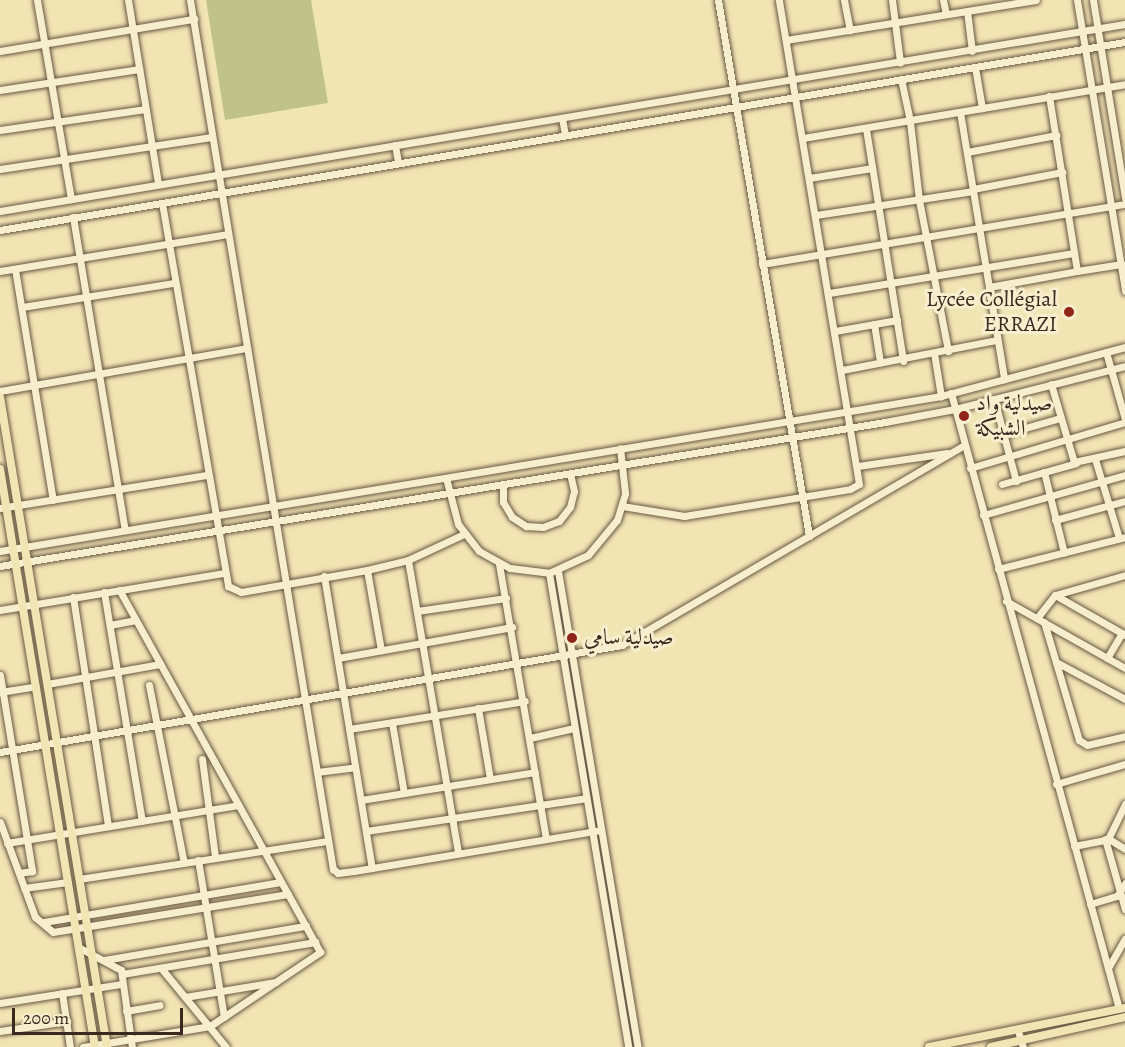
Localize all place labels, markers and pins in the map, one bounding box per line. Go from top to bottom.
place label: Lycée Collégial ERRAZI [926,286,1057,338]
marker: Lycée Collégial ERRAZI [1062,305,1076,319]
place label: صيدلية واد الشبيكة [976,390,1052,442]
marker: صيدلية واد الشبيكة [957,409,971,423]
place label: صيدلية سامي [584,625,673,651]
marker: صيدلية سامي [565,631,579,645]

